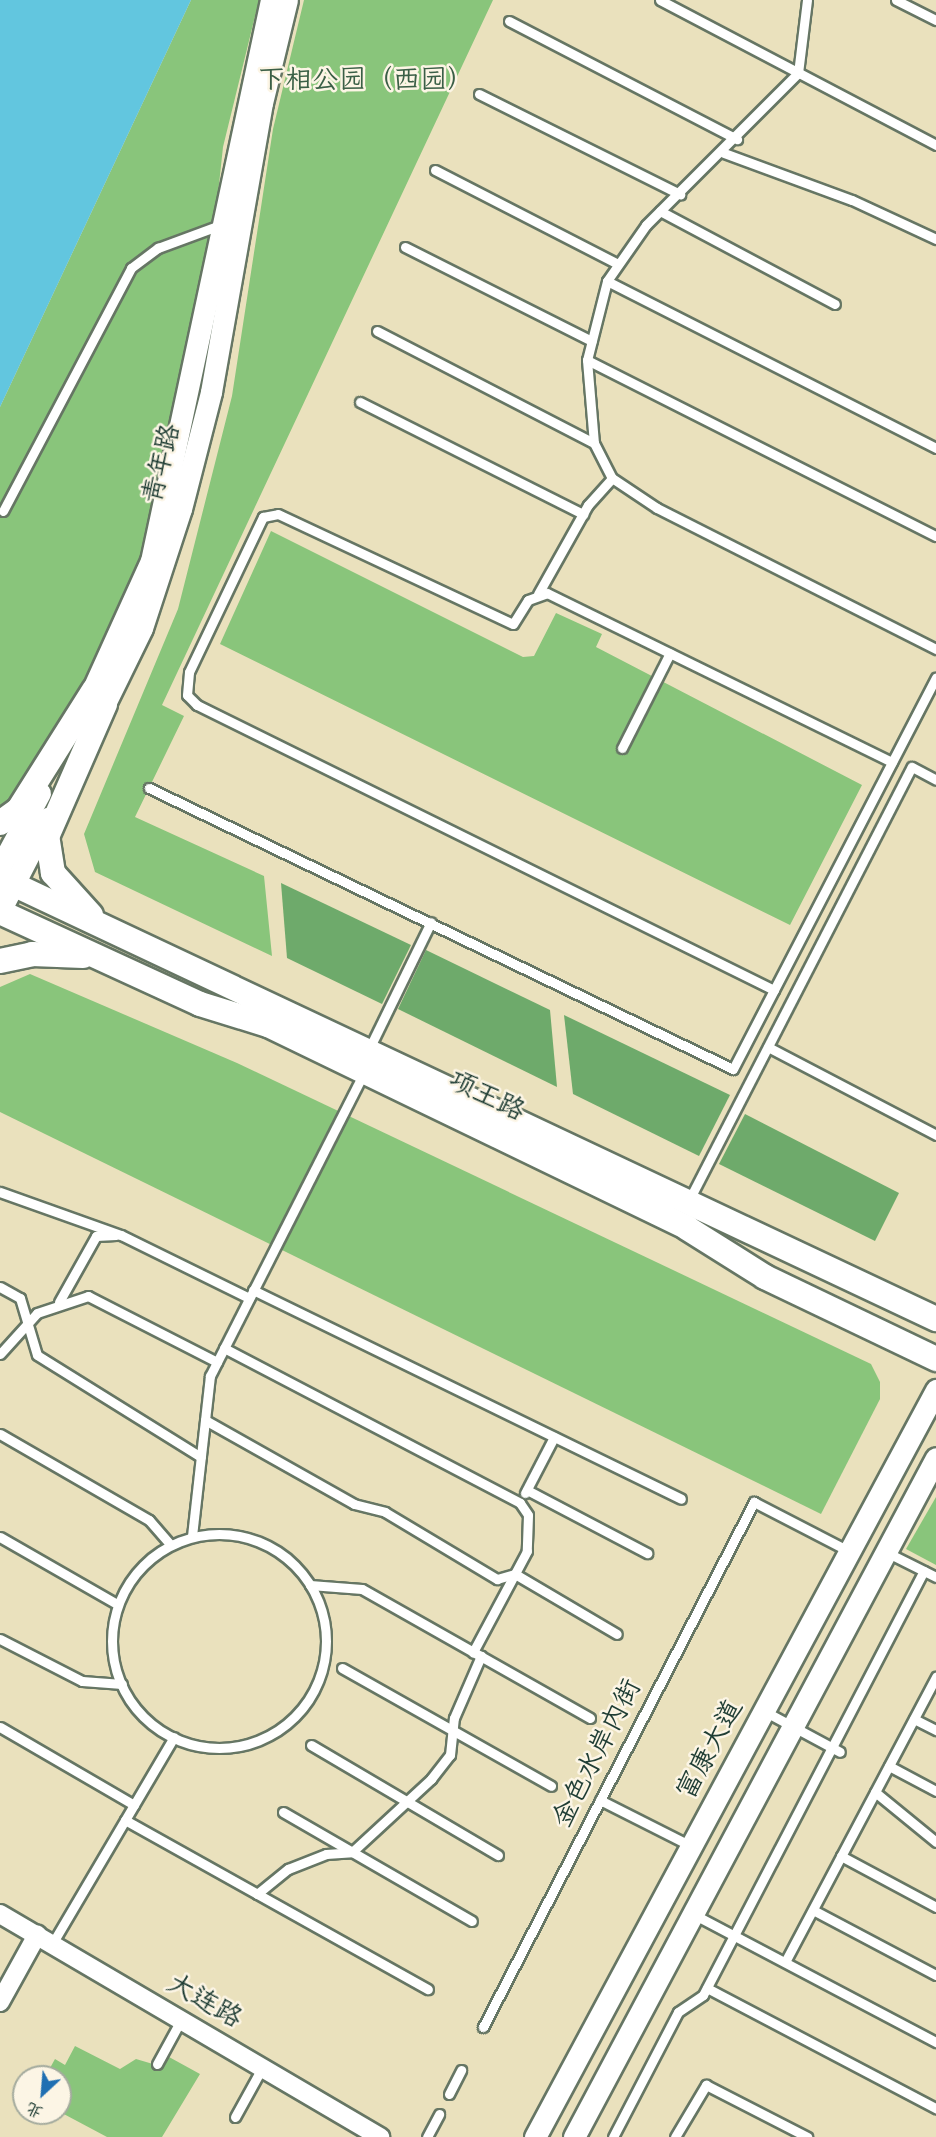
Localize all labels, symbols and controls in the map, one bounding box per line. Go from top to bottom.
park label: 下相公园（西园） [258,66,474,98]
street label: 青年路 [137,421,189,507]
street label: 项王路 [442,1065,530,1129]
street label: 金色水岸内街 [547,1674,649,1834]
street label: 富康大道 [671,1695,751,1805]
street label: 大连路 [161,1968,247,2036]
north arrow [12,2065,72,2125]
text: 北 [23,2095,47,2124]

